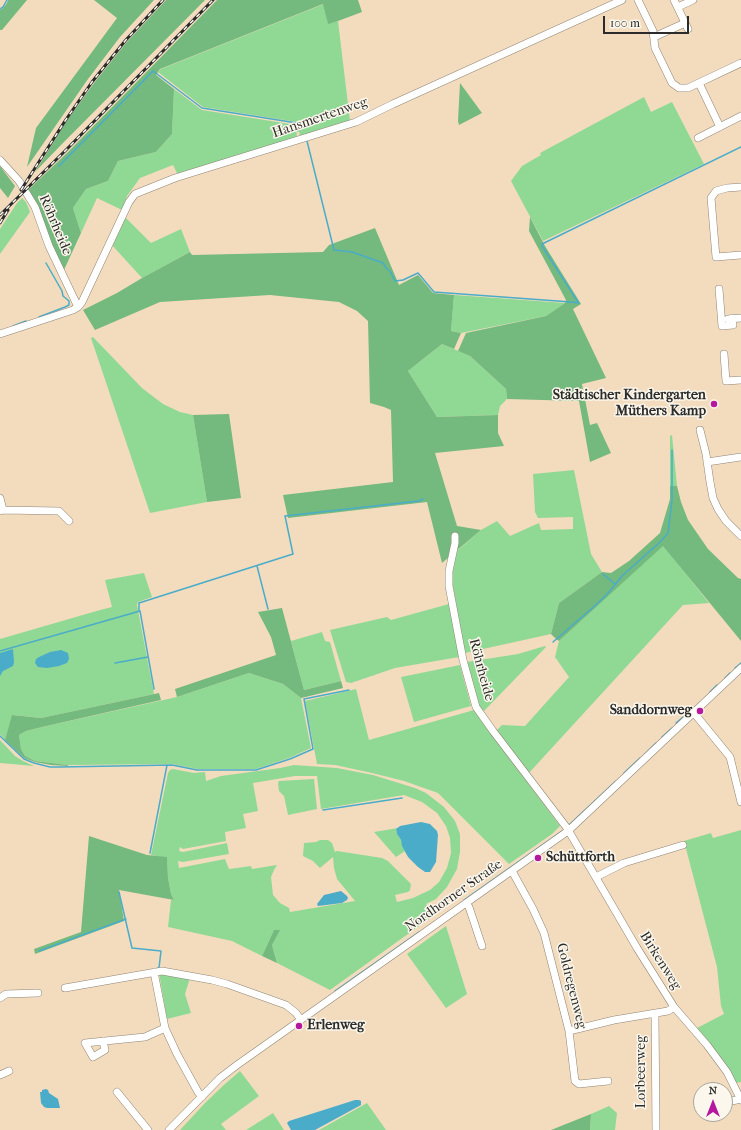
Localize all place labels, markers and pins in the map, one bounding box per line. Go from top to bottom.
place label: Städtischer Kindergarten Müthers Kamp [553,388,706,420]
marker: Städtischer Kindergarten Müthers Kamp [709,399,719,409]
place label: Sanddornweg [610,703,692,719]
marker: Sanddornweg [695,706,705,716]
place label: Schüttforth [546,850,615,866]
marker: Schüttforth [533,853,543,863]
place label: Erlenweg [307,1018,364,1034]
marker: Erlenweg [294,1021,304,1031]

